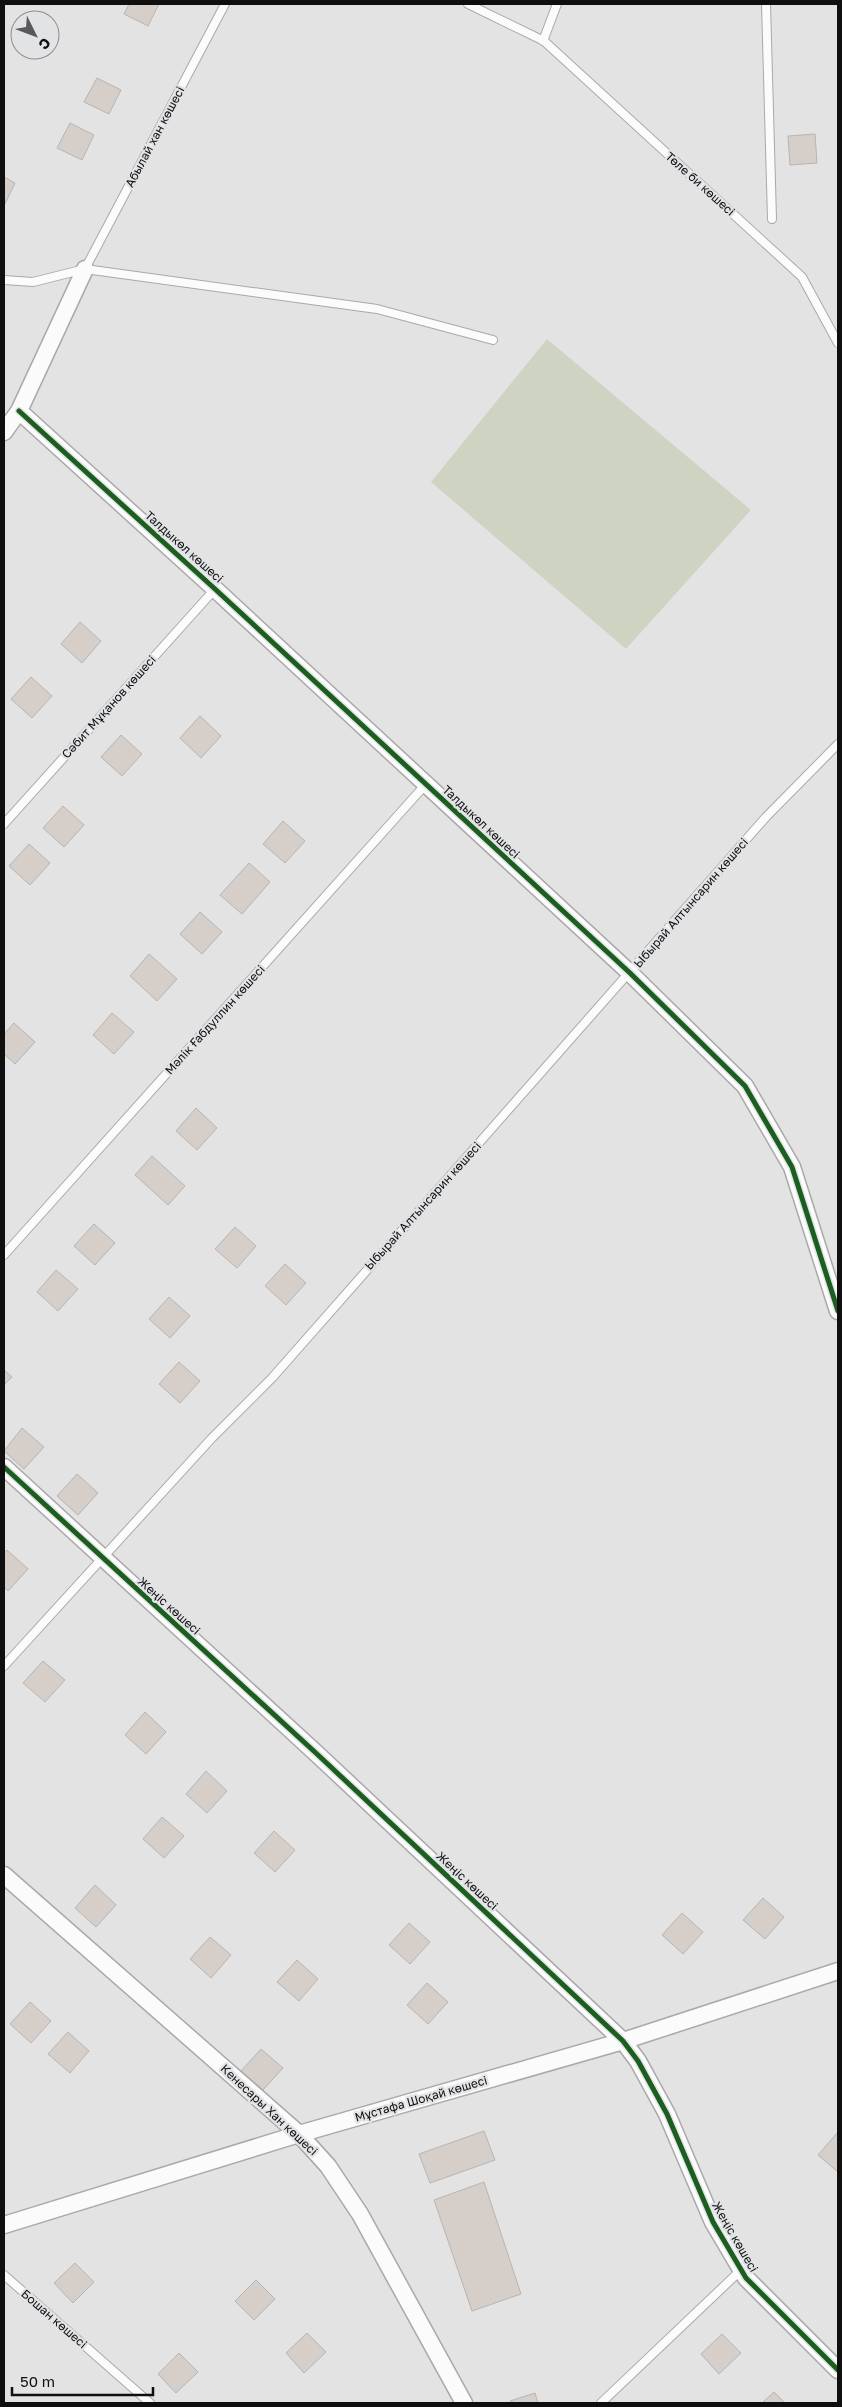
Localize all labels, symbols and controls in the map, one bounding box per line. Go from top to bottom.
north arrow [10,10,60,60]
text: С [35,35,55,53]
street label: Абылай хан көшесі [122,84,187,190]
street label: Төле би көшесі [663,149,738,219]
street label: Талдыкөл көшесі [142,508,227,586]
street label: Сәбит Мұқанов көшесі [58,652,159,761]
street label: Талдыкөл көшесі [440,782,523,861]
street label: Ыбырай Алтынсарин көшесі [630,835,751,971]
street label: Мәлік Ғабдуллин көшесі [161,962,268,1078]
street label: Ыбырай Алтынсарин көшесі [361,1139,484,1273]
street label: Жеңіс көшесі [135,1574,204,1638]
street label: Жеңіс көшесі [433,1848,501,1913]
street label: Кенесары Хан көшесі [218,2061,321,2158]
street label: Мұстафа Шоқай көшесі [353,2072,489,2125]
street label: Жеңіс көшесі [709,2199,762,2275]
street label: Бошан көшесі [18,2286,90,2351]
scale bar [12,2364,154,2396]
text: 50 m [20,2372,55,2390]

